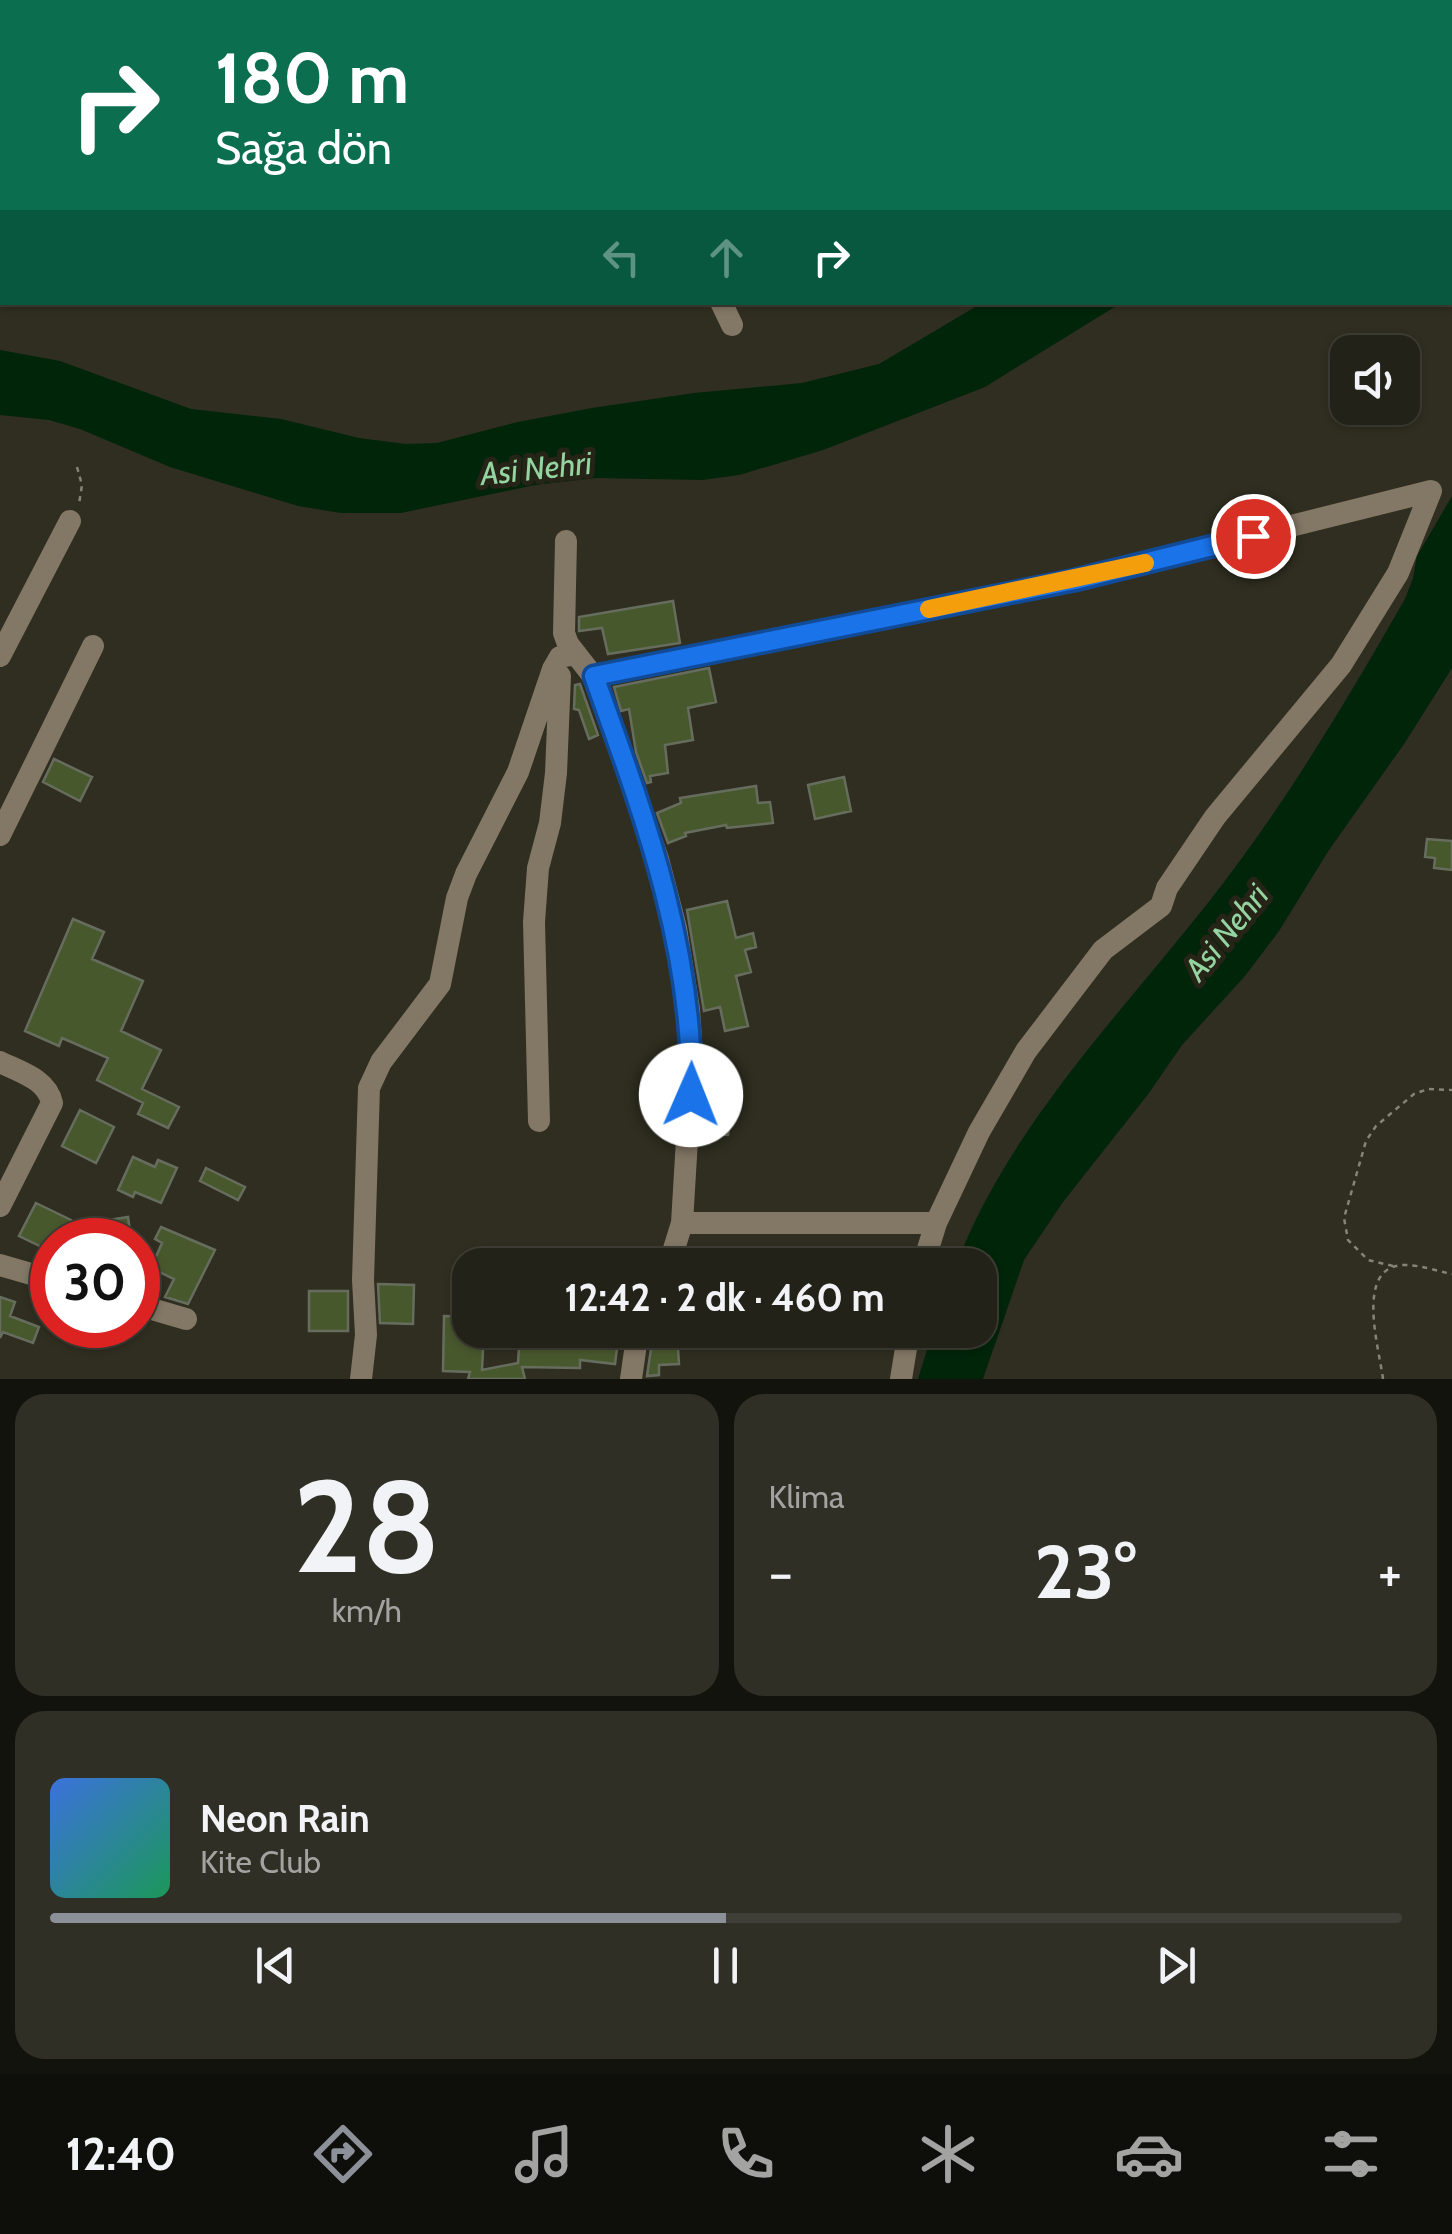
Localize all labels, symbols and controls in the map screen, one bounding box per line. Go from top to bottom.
text: 180 m [215,35,409,121]
icon: right [50,40,180,170]
text: Sağa dön [215,121,392,175]
icon: left [594,230,649,285]
icon: ahead [699,230,754,285]
icon: right [804,230,859,285]
map controls [1330,335,1420,425]
button: sound [1330,335,1420,425]
water label: Asi Nehri [476,443,595,493]
pin [1211,494,1296,579]
icon: arrive [1226,509,1281,564]
water label: Asi Nehri [1174,875,1277,989]
position arrow [639,1043,743,1147]
speed limit sign: 30 [30,1218,160,1348]
text: 12:42 · 2 dk · 460 m [564,1274,885,1321]
text: 28 [293,1447,440,1605]
text: Klima [769,1477,844,1516]
text: 23° [1034,1526,1136,1617]
text: − [769,1539,793,1606]
text: + [1378,1539,1402,1606]
text: km/h [332,1591,402,1630]
text: Neon Rain [200,1795,370,1842]
text: Kite Club [200,1842,321,1881]
icon: previous [248,1938,303,1993]
icon: pause [698,1938,753,1993]
icon: next [1149,1938,1204,1993]
icon: directions [308,2119,378,2189]
icon: music [509,2119,579,2189]
icon: phone [711,2119,781,2189]
icon: climate [913,2119,983,2189]
icon: car [1114,2119,1184,2189]
icon: filters [1316,2119,1386,2189]
text: 12:40 [66,2127,176,2181]

